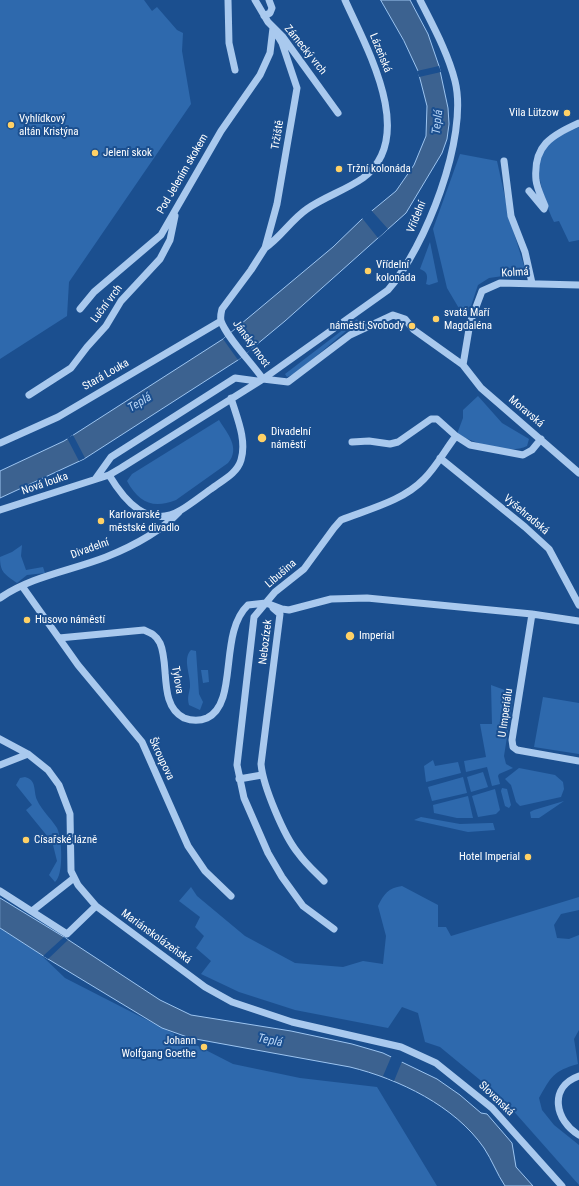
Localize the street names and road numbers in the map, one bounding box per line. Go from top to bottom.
street label: Zámecký vrch [281,23,329,77]
street label: Lázeňská [366,32,394,74]
street label: Tržiště [269,119,287,151]
street label: Pod Jelením skokem [155,132,211,216]
street label: Vřídelní [405,199,429,235]
street label: Kolmá [501,266,529,280]
street label: Luční vrch [88,282,126,326]
street label: Jánský most [229,318,273,370]
street label: Stará Louka [80,356,132,394]
street label: Moravská [506,393,546,431]
street label: Nová louka [20,470,70,498]
street label: Vyšehradská [501,492,551,538]
street label: Divadelní [69,536,111,562]
street label: Libušina [263,557,299,591]
street label: Nebozízek [257,619,275,665]
street label: Tylova [168,665,186,695]
street label: U Imperiálu [496,688,516,738]
street label: Škroupova [145,736,177,782]
street label: Mariánskolázeňská [118,907,194,967]
street label: Slovenská [476,1079,516,1119]

